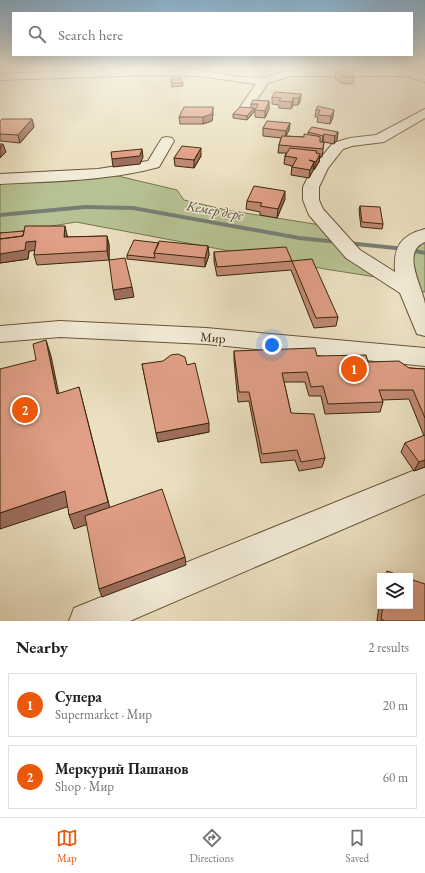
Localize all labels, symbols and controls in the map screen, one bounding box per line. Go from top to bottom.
search box [12,12,413,56]
icon: search [26,23,48,45]
text: Search here [58,25,123,44]
water label: Кемер дере [184,196,245,224]
street label: Мир [200,328,227,347]
your location [262,335,282,355]
pin: 1 [341,354,367,384]
pin: 2 [12,395,38,425]
map controls [377,573,413,609]
button: layers [377,573,413,609]
text: Nearby [16,636,68,658]
text: 2 results [368,639,409,656]
text: Супера [55,687,102,706]
text: 1 [27,697,33,714]
text: 20 m [383,697,408,714]
text: Supermarket · Мир [55,706,152,723]
text: Меркурий Пашанов [55,759,189,778]
text: 2 [27,769,33,786]
text: 60 m [383,769,408,786]
text: Shop · Мир [55,778,114,795]
tab: Map [56,827,78,865]
tab: Directions [190,827,234,865]
tab: Saved [346,827,369,865]

